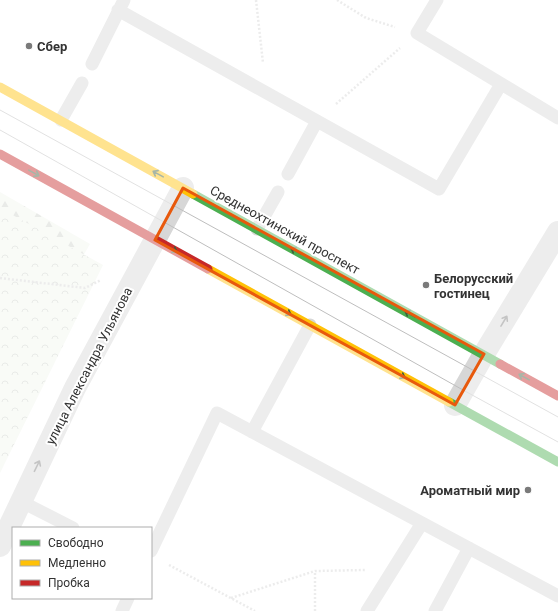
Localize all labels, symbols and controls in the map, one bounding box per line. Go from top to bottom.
place label: Сбер [37,39,67,54]
marker: Сбер [24,41,34,51]
one-way arrow [28,170,40,177]
one-way arrow [152,170,164,178]
street label: Среднеохтинский проспект [208,183,362,277]
one-way arrow [166,246,178,254]
one-way arrow [291,246,303,254]
place label: Белорусский гостинец [434,271,513,301]
marker: Белорусский гостинец [421,280,431,290]
street label: улица Александра Ульянова [43,285,135,447]
one-way arrow [280,309,292,317]
one-way arrow [404,309,416,317]
one-way arrow [500,315,508,327]
one-way arrow [394,372,406,380]
one-way arrow [518,372,530,380]
one-way arrow [34,461,41,473]
place label: Ароматный мир [420,483,520,498]
marker: Ароматный мир [523,485,533,495]
legend [12,527,152,599]
text: Свободно [48,536,104,550]
text: Медленно [48,556,106,570]
text: Пробка [48,576,90,590]

